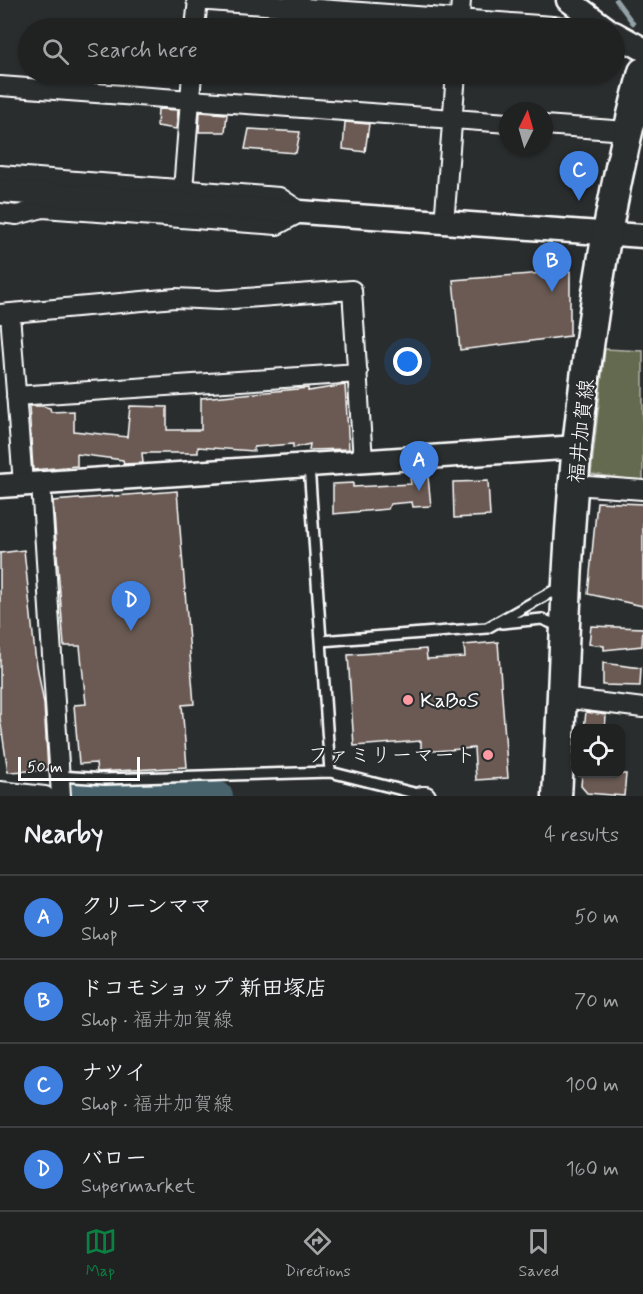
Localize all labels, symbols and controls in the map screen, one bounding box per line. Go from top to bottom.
search box [18,18,625,84]
icon: search [39,35,72,68]
text: Search here [87,37,198,65]
north arrow [499,102,553,156]
pin: C [560,152,598,201]
pin: B [532,242,572,292]
your location [393,347,422,376]
street label: 福井加賀線 [563,377,601,485]
pin: A [400,442,438,491]
pin: D [112,582,150,631]
place label: KaBoS [420,687,479,715]
marker: KaBoS [401,693,415,707]
map controls [571,724,625,778]
button: locate [571,724,625,778]
place label: ファミリーマート [308,742,476,770]
marker: ファミリーマート [481,748,495,762]
scale bar [18,754,140,782]
text: 50 m [27,757,63,778]
text: Nearby [24,818,103,852]
text: 4 results [544,822,619,849]
text: クリーンママ [81,893,212,921]
text: A [37,904,50,931]
text: 50 m [574,904,619,931]
text: Shop [81,921,118,948]
text: ドコモショップ 新田塚店 [81,975,327,1003]
text: B [37,988,50,1015]
text: 70 m [574,988,619,1015]
text: Shop · 福井加賀線 [81,1007,233,1034]
text: ナツイ [81,1059,147,1087]
text: C [36,1072,51,1099]
text: 100 m [565,1072,619,1099]
text: Shop · 福井加賀線 [81,1091,233,1118]
text: バロー [81,1145,147,1173]
text: D [37,1156,50,1183]
text: 160 m [566,1156,619,1183]
text: Supermarket [81,1173,195,1200]
tab: Map [84,1225,117,1282]
tab: Directions [285,1225,351,1282]
tab: Saved [519,1225,559,1282]

